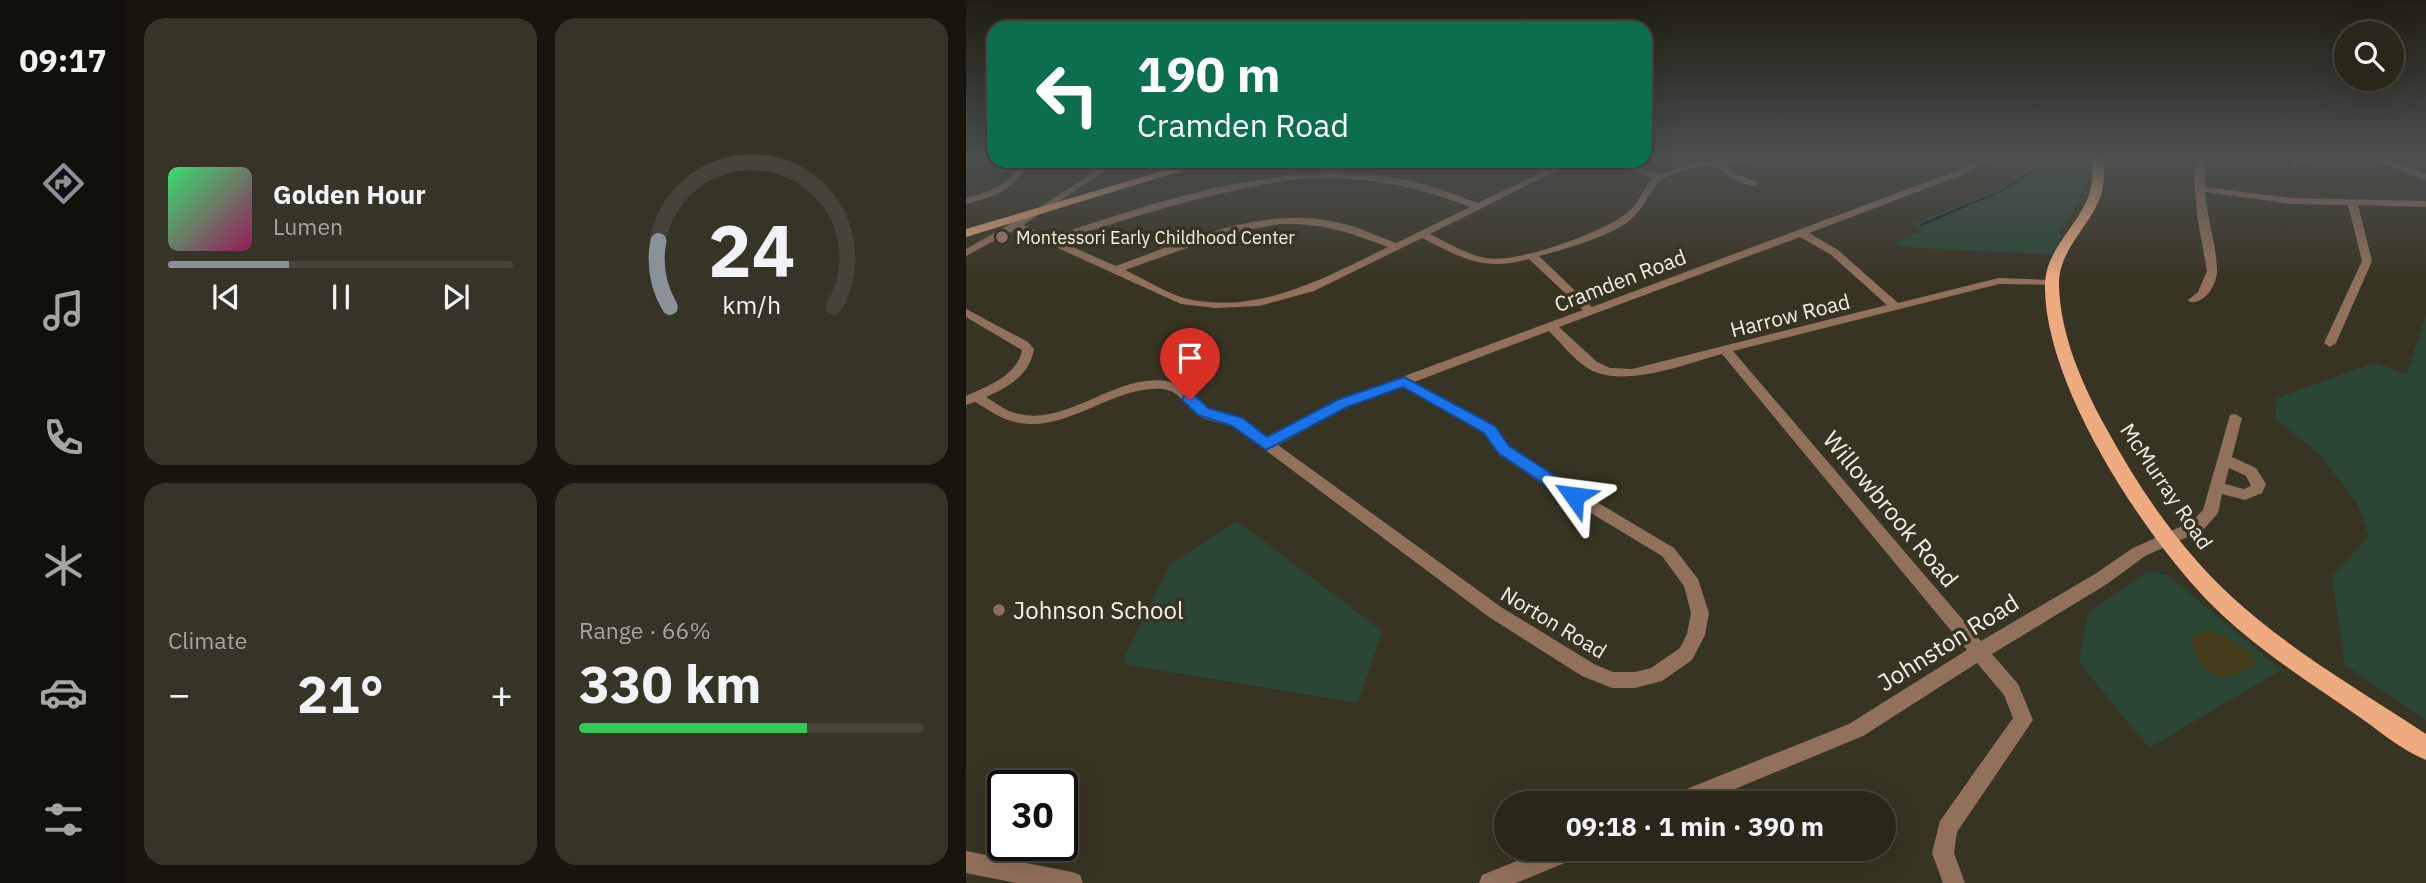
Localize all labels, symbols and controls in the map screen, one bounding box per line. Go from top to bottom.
map controls [2334,21,2404,91]
button: search [2334,21,2404,91]
text: 09:17 [19,39,107,81]
text: 190 m [1137,42,1281,105]
icon: left [1022,49,1113,140]
text: Cramden Road [1137,104,1349,146]
icon: directions [39,159,88,208]
text: Golden Hour [273,177,426,211]
text: 24 [708,203,795,298]
text: Lumen [273,211,343,241]
place label: Montessori Early Childhood Center [1016,226,1295,249]
marker: Montessori Early Childhood Center [994,229,1010,245]
street label: Cramden Road [1550,242,1690,318]
icon: previous [207,278,245,316]
icon: pause [322,278,360,316]
icon: next [437,278,475,316]
icon: music [39,286,88,335]
street label: Harrow Road [1727,287,1853,343]
text: km/h [722,288,781,321]
pin [1160,328,1220,400]
icon: arrive [1171,339,1209,377]
icon: phone [39,413,88,462]
street label: McMurray Road [2114,417,2220,555]
street label: Willowbrook Road [1816,424,1966,594]
position arrow [1537,459,1611,533]
icon: climate [39,541,88,590]
street label: Norton Road [1496,579,1612,665]
street label: Johnston Road [1871,586,2025,698]
place label: Johnson School [1013,594,1183,626]
marker: Johnson School [991,602,1007,618]
text: Range · 66% [579,615,711,645]
text: Climate [168,625,247,655]
text: 330 km [579,650,761,717]
text: 21° [297,660,384,727]
icon: car [39,668,88,717]
text: − [168,669,191,718]
text: + [490,669,513,718]
speed limit sign: 30 [987,770,1078,861]
icon: filters [39,795,88,844]
text: 09:18 · 1 min · 390 m [1566,809,1824,843]

